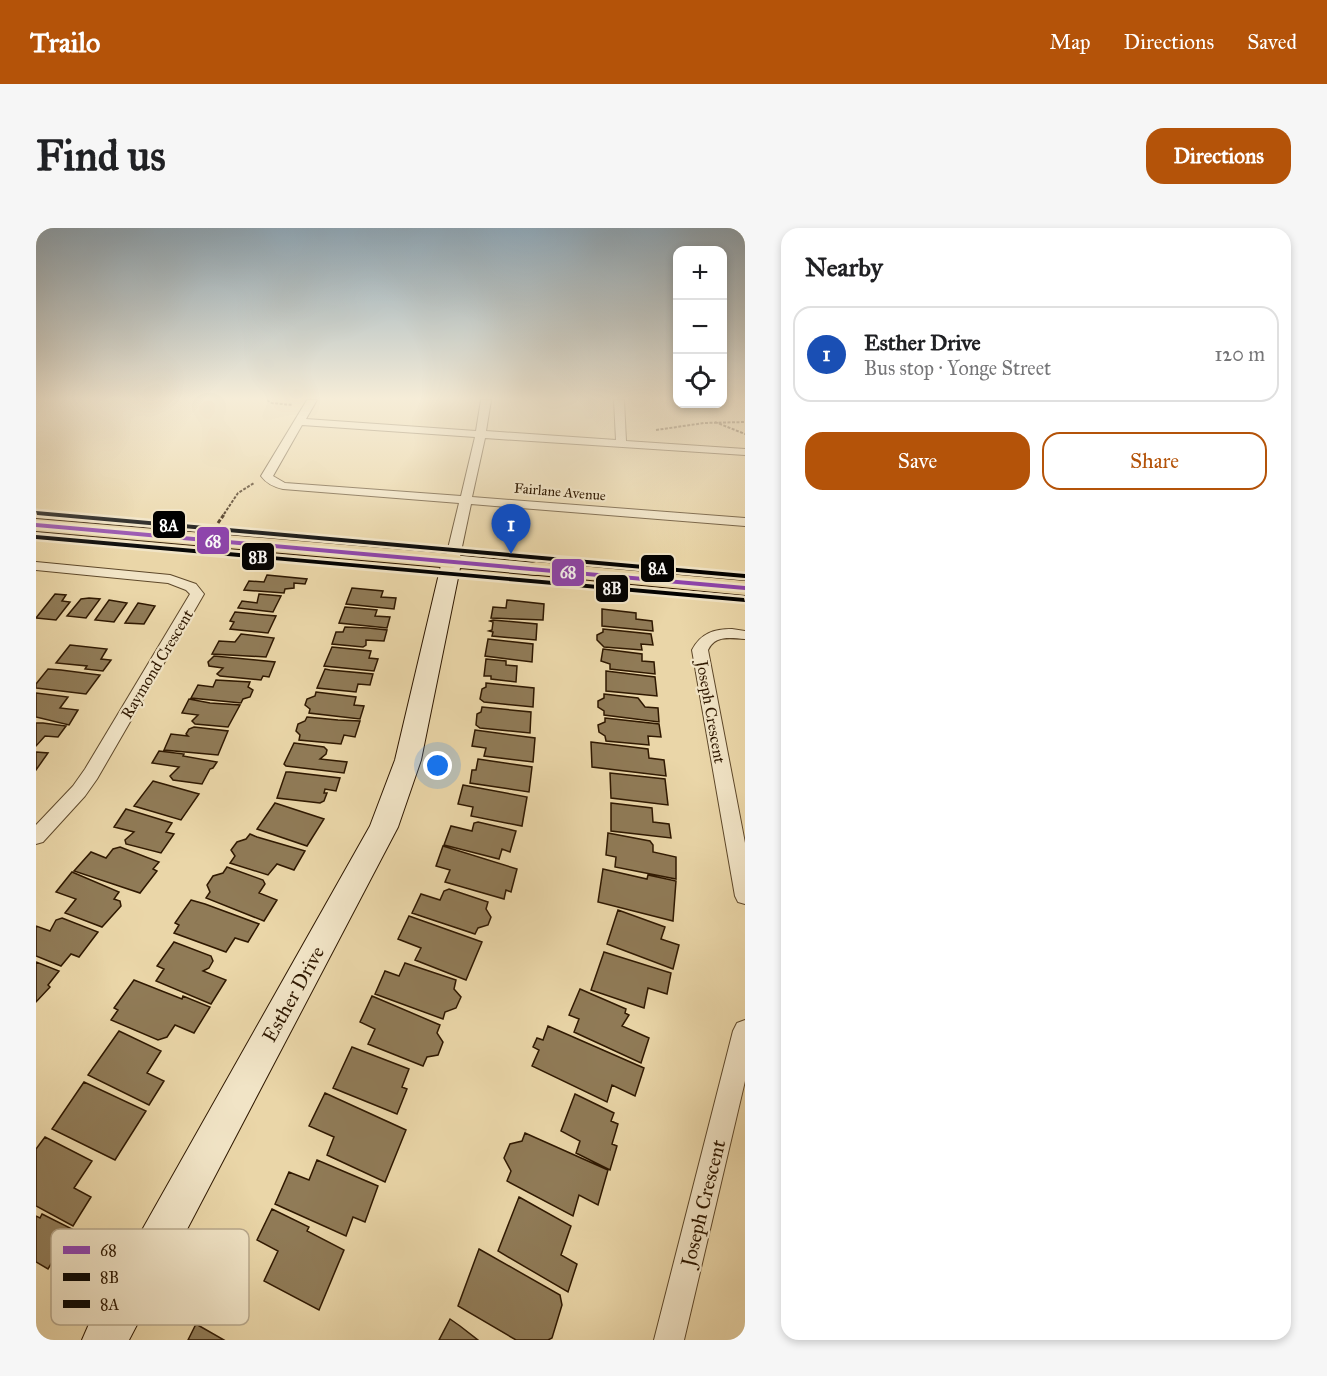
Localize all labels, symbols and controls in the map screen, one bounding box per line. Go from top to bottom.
text: Trailo [30,25,100,60]
text: Map [1050,29,1091,55]
text: Directions [1124,29,1214,55]
text: Saved [1247,29,1297,55]
button: Directions [1146,128,1291,184]
text: Find us [36,130,166,182]
map controls [673,246,727,408]
button: + [673,246,727,300]
text: Nearby [805,251,883,283]
button: − [673,300,727,354]
text: Esther Drive [864,329,981,356]
text: 1 [823,342,830,366]
text: 120 m [1214,342,1265,366]
button: locate [673,354,727,408]
text: Bus stop · Yonge Street [864,356,1051,380]
button: Save [805,432,1030,490]
button: Share [1042,432,1267,490]
street label: Fairlane Avenue [513,480,607,504]
pin: 1 [492,504,530,554]
line badge: 8A [152,510,186,539]
text: 8A [159,516,179,535]
line badge: 68 [196,526,230,555]
text: 68 [205,532,221,551]
line badge: 8B [241,542,275,571]
text: 8B [248,548,268,567]
line badge: 8A [640,554,675,583]
line badge: 68 [551,558,585,587]
text: 8A [648,559,668,578]
text: 68 [560,563,576,582]
line badge: 8B [595,574,629,603]
text: 8B [602,579,622,598]
street label: Raymond Crescent [117,606,197,722]
street label: Joseph Crescent [691,657,729,765]
your location [423,751,452,780]
street label: Esther Drive [257,942,329,1046]
street label: Joseph Crescent [675,1137,731,1271]
legend [51,1229,249,1325]
text: 68 [100,1241,117,1260]
text: 8B [100,1268,119,1287]
text: 8A [100,1295,120,1314]

